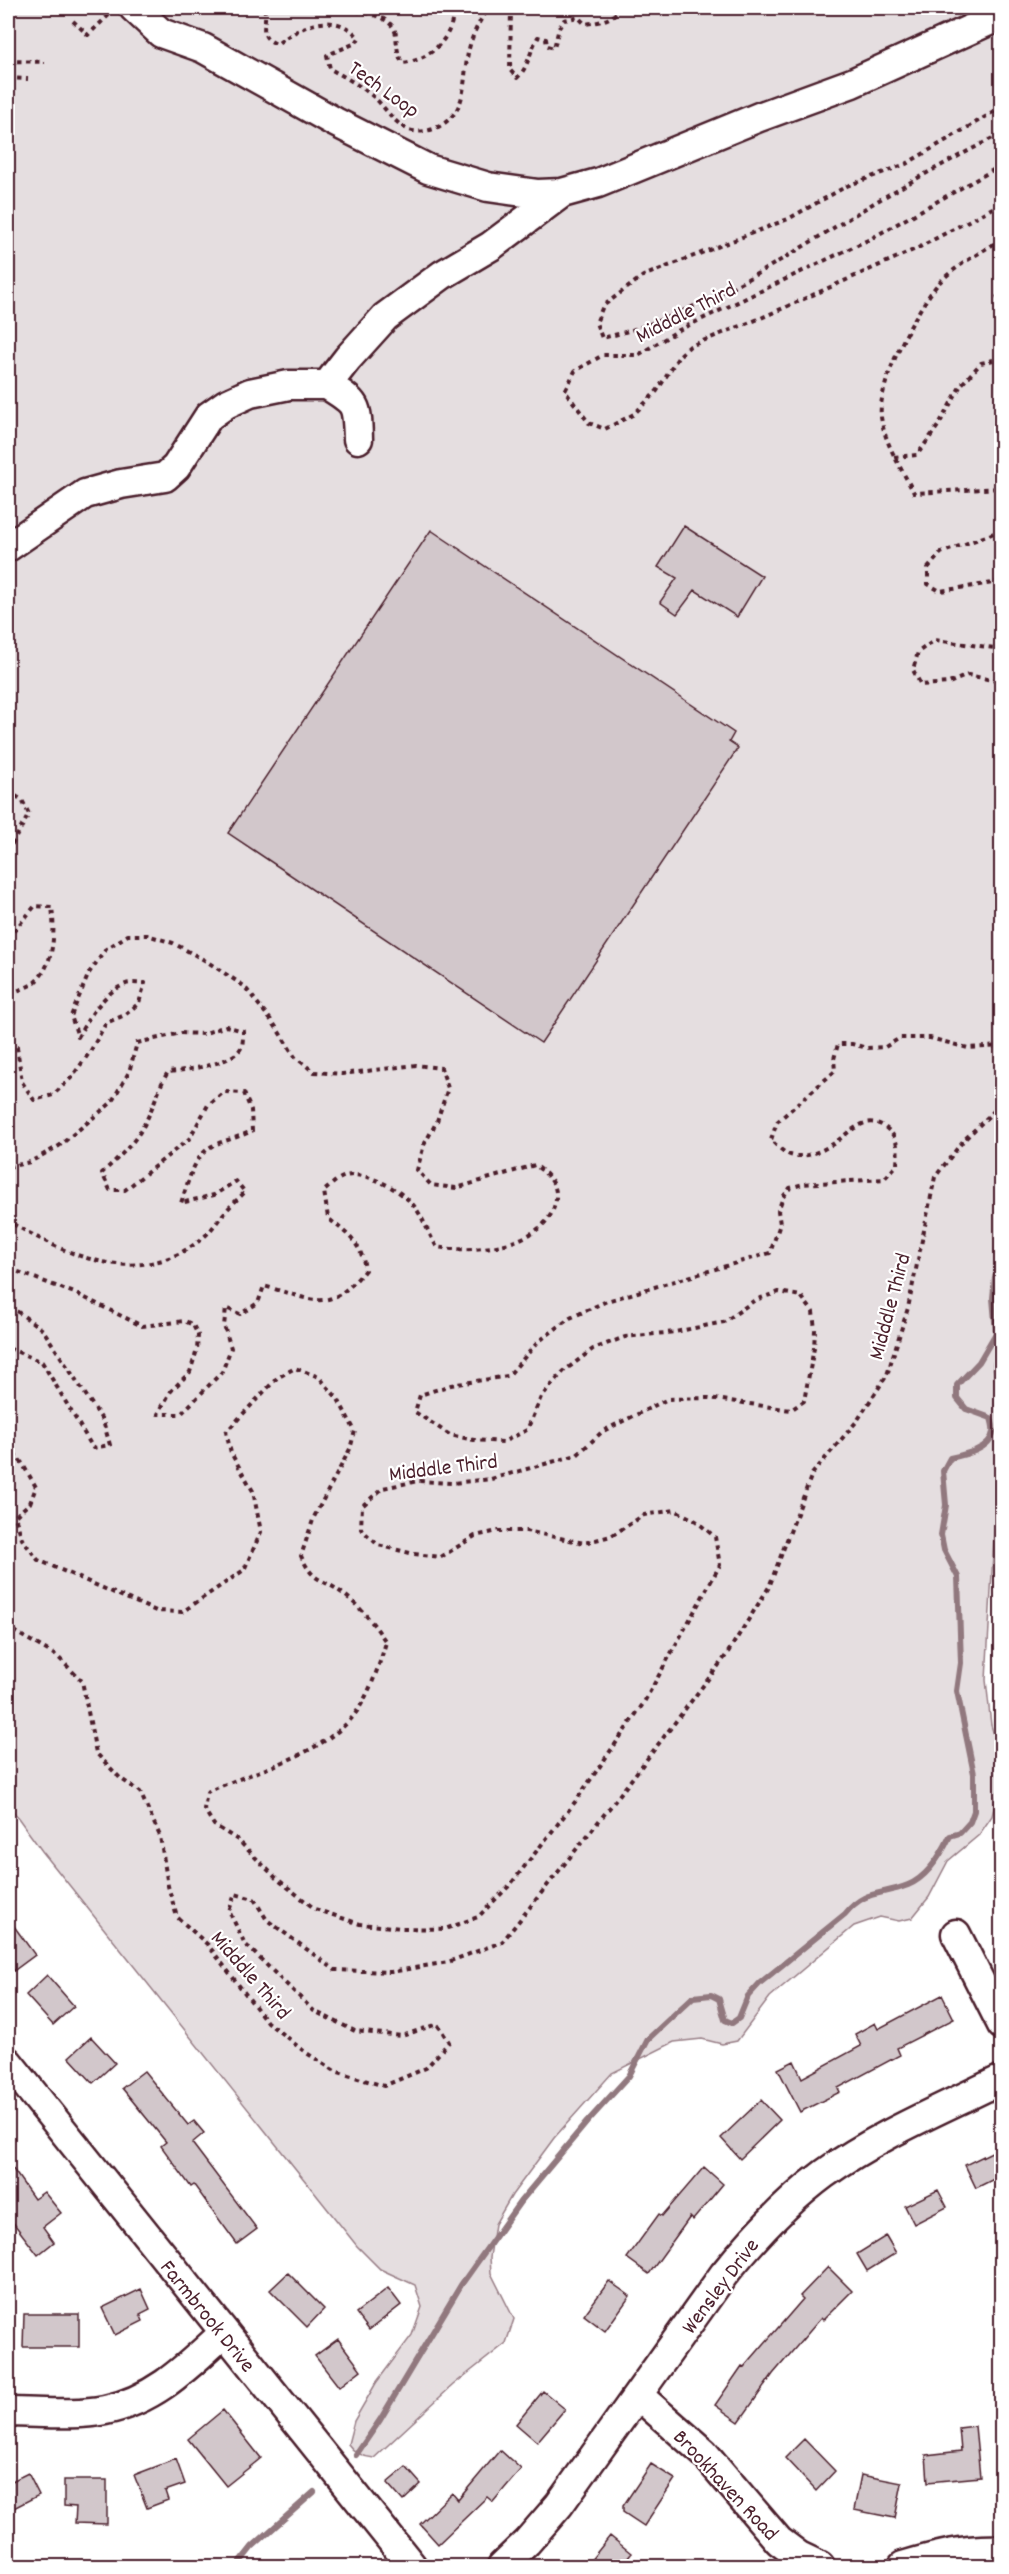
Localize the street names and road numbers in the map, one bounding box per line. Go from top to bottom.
street label: Tech Loop [341,54,425,127]
street label: Midddle Third [631,276,742,353]
street label: Midddle Third [862,1250,920,1364]
street label: Midddle Third [387,1447,500,1492]
street label: Midddle Third [202,1925,297,2028]
street label: Wensley Drive [675,2233,768,2342]
street label: Farmbrook Drive [151,2254,261,2380]
street label: Brookhaven Road [664,2424,784,2549]

